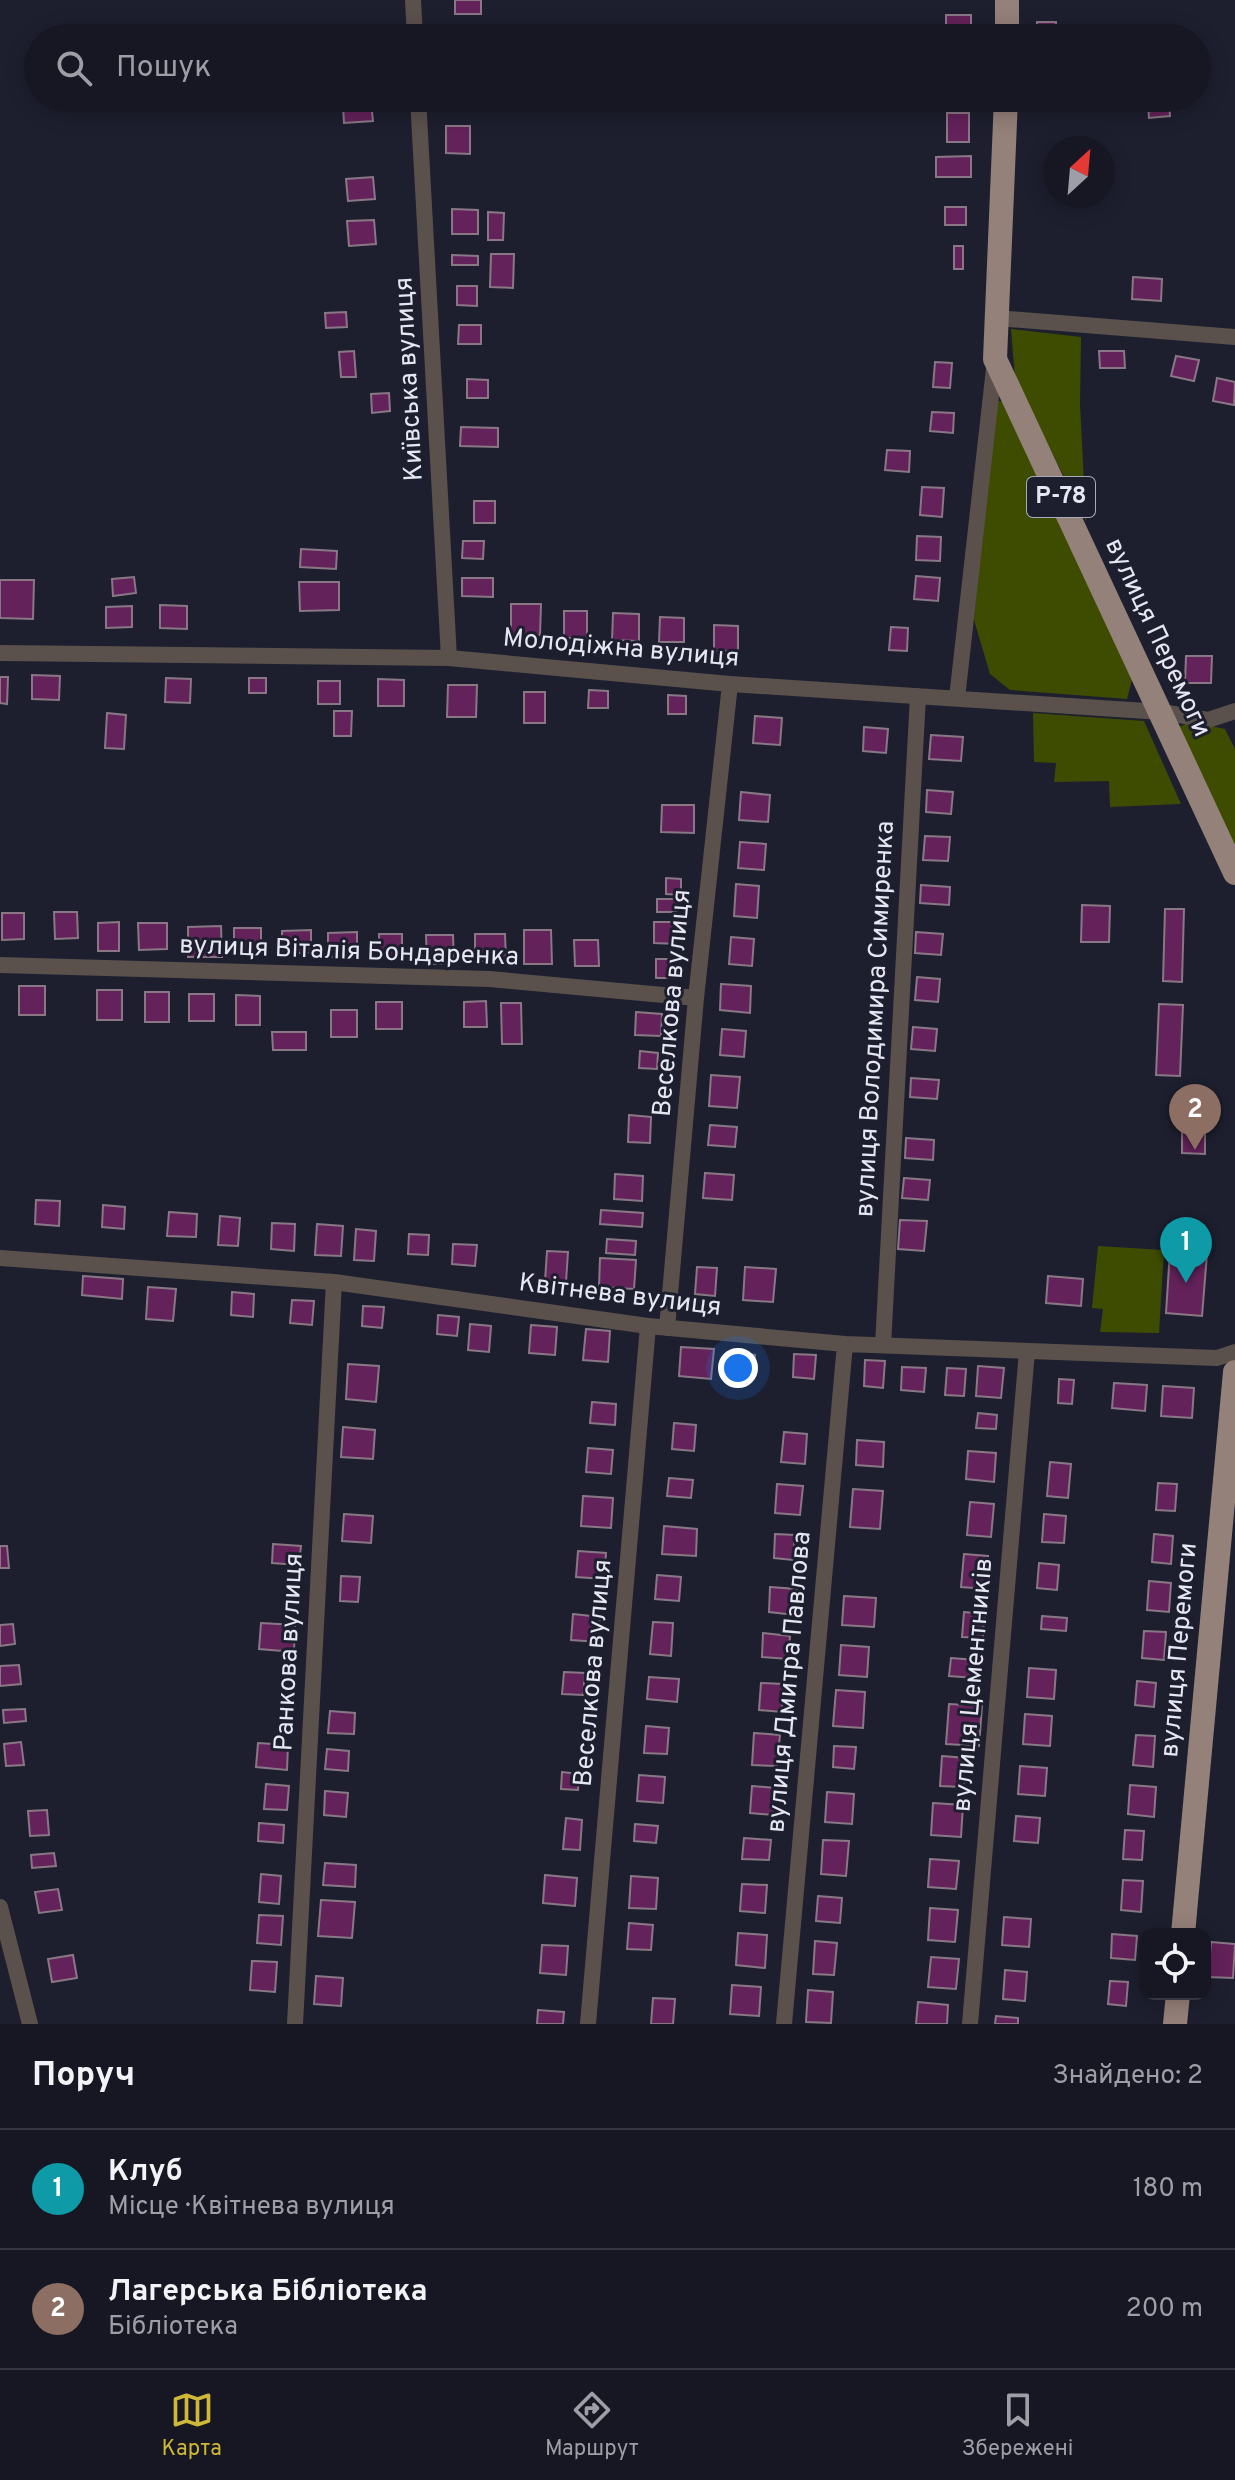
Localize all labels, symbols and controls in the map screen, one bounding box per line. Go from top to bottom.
search box [24,24,1211,112]
icon: search [52,46,96,90]
text: Пошук [116,50,211,87]
north arrow [1043,136,1115,208]
street label: Київська вулиця [388,276,432,482]
road number: Р-78 [1027,477,1095,517]
street label: вулиця Перемоги [1096,533,1218,743]
street label: Молодіжна вулиця [501,622,741,676]
street label: вулиця Володимира Симиренка [849,820,903,1218]
street label: Веселкова вулиця [647,888,699,1118]
street label: вулиця Віталія Бондаренка [179,930,519,974]
pin: 2 [1169,1084,1221,1150]
pin: 1 [1160,1217,1212,1283]
street label: Квітнева вулиця [517,1267,723,1325]
your location [718,1348,758,1388]
street label: вулиця Дмитра Павлова [760,1530,820,1834]
street label: вулиця Перемоги [1154,1541,1206,1759]
street label: Ранкова вулиця [268,1552,312,1752]
street label: вулиця Цементників [946,1557,1002,1813]
street label: Веселкова вулиця [568,1558,620,1788]
map controls [1139,1928,1211,2000]
button: locate [1139,1928,1211,2000]
text: Поруч [32,2055,135,2098]
text: Знайдено: 2 [1053,2060,1203,2093]
text: Клуб [108,2154,183,2191]
text: 1 [53,2173,63,2206]
text: 180 m [1133,2173,1203,2206]
text: Місце · Квітнева вулиця [108,2191,395,2224]
text: Лагерська Бібліотека [108,2274,427,2311]
text: 2 [50,2293,66,2326]
text: 200 m [1126,2293,1203,2326]
text: Бібліотека [108,2311,238,2344]
tab: Карта [162,2388,222,2463]
tab: Маршрут [545,2388,639,2463]
tab: Збережені [962,2388,1073,2463]

